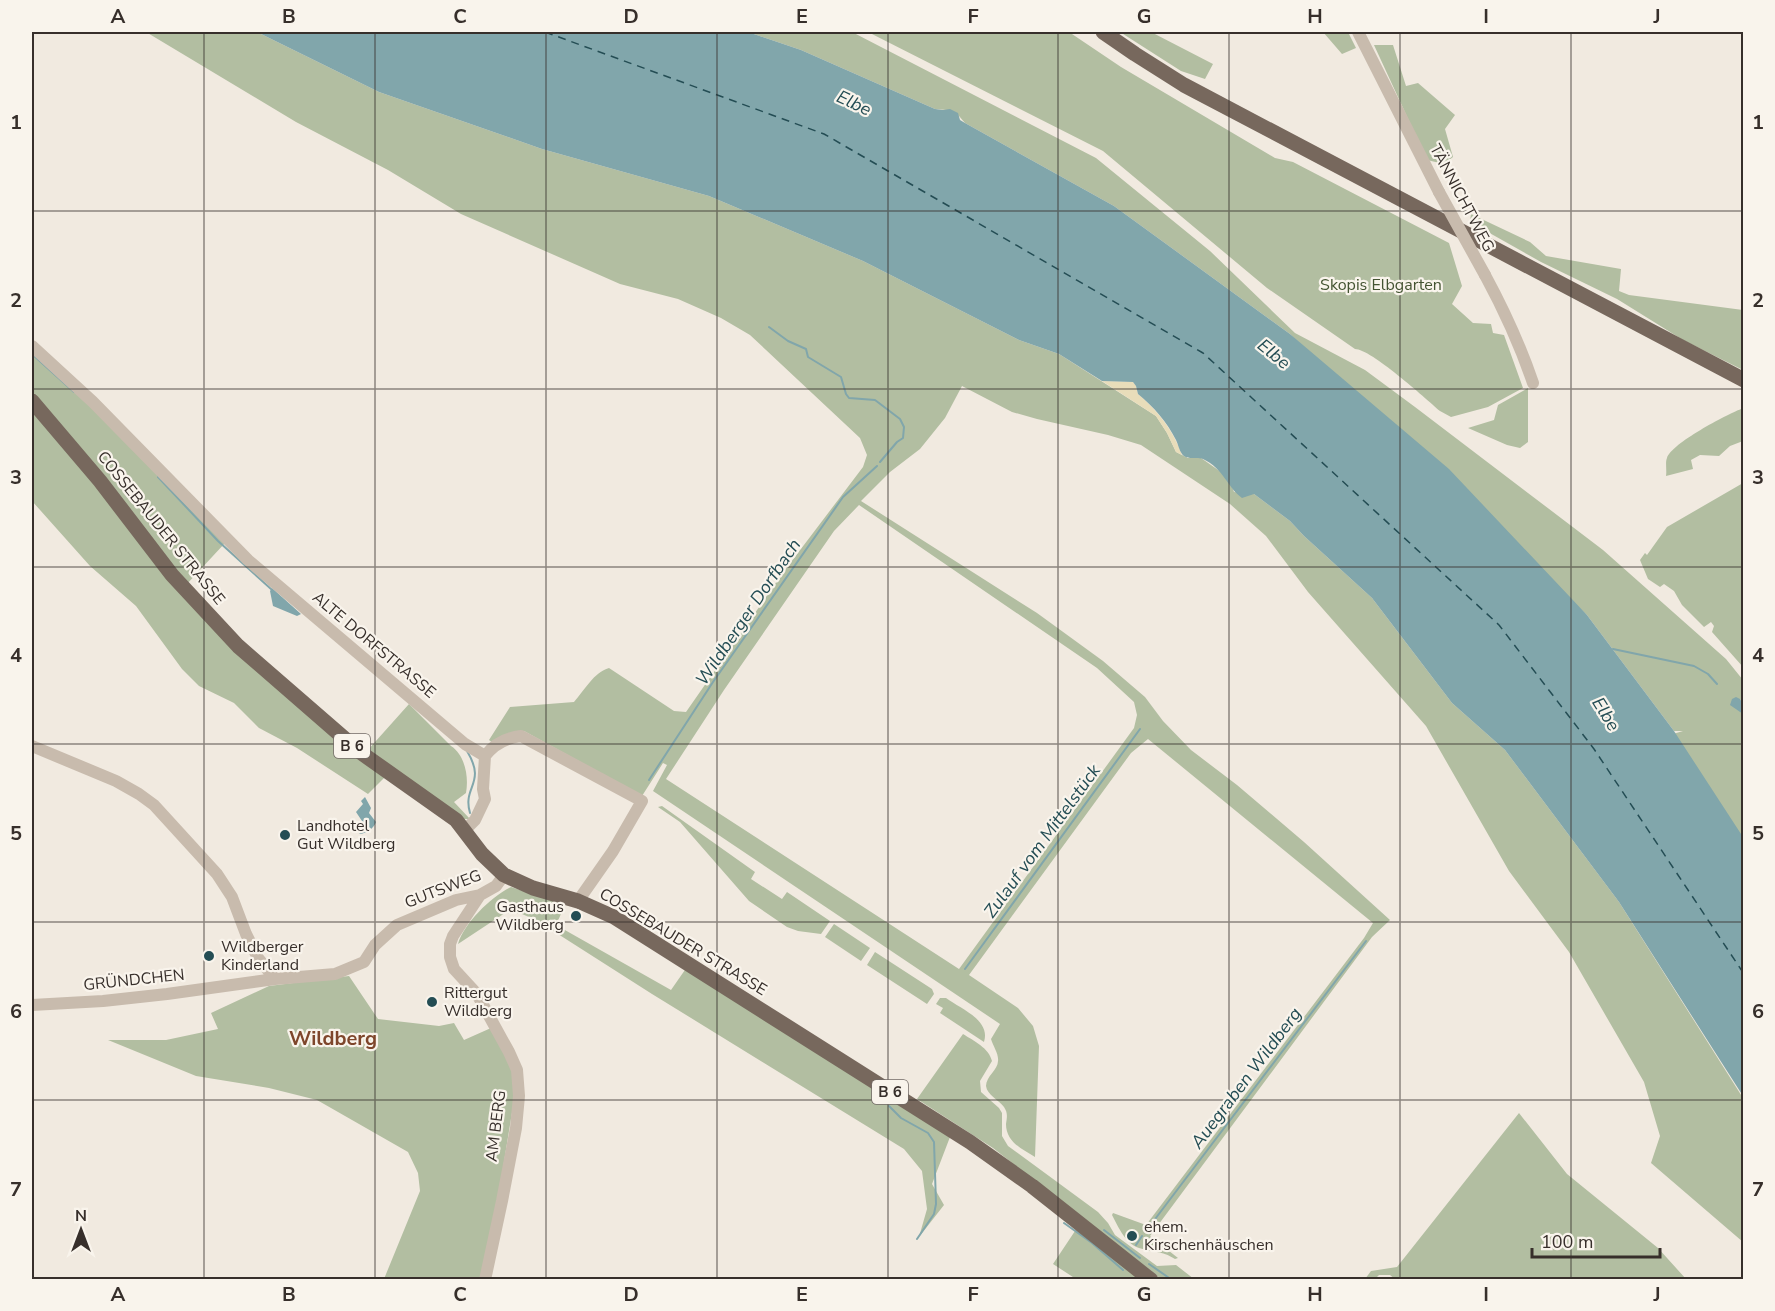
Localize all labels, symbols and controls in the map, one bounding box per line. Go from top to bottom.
text: A [111,3,126,30]
text: B [282,3,296,30]
text: C [453,3,467,30]
text: D [623,3,639,30]
text: E [796,3,808,30]
text: F [967,3,979,30]
text: G [1137,3,1151,30]
text: H [1307,3,1323,30]
text: I [1483,3,1489,30]
text: J [1652,3,1661,30]
water label: Elbe [833,85,876,122]
text: 1 [10,109,22,136]
text: 1 [1752,109,1764,136]
street label: TÄNNICHTWEG [1424,140,1500,256]
park label: Skopis Elbgarten [1320,274,1442,296]
text: 2 [10,287,22,314]
text: 2 [1752,287,1764,314]
water label: Elbe [1252,333,1296,375]
street label: COSSEBAUDER STRASSE [92,446,230,610]
text: 3 [10,464,22,491]
text: 3 [1752,464,1764,491]
water label: Wildberger Dorfbach [690,534,806,690]
street label: ALTE DORFSTRASSE [308,587,440,703]
text: 4 [10,642,22,669]
text: 4 [1752,642,1764,669]
water label: Elbe [1586,692,1626,736]
road number: B 6 [334,734,370,758]
water label: Zulauf vom Mittelstück [978,759,1106,923]
place label: Landhotel Gut Wildberg [297,815,395,855]
text: 5 [10,820,22,847]
text: 5 [1752,820,1764,847]
marker: Landhotel Gut Wildberg [278,828,292,842]
street label: GUTSWEG [401,864,485,914]
street label: COSSEBAUDER STRASSE [595,883,771,1001]
place label: Gasthaus Wildberg [496,896,564,936]
marker: Gasthaus Wildberg [569,909,583,923]
place label: Wildberger Kinderland [221,936,304,976]
marker: Wildberger Kinderland [202,949,216,963]
street label: GRÜNDCHEN [82,964,186,996]
place label: Rittergut Wildberg [444,982,512,1022]
marker: Rittergut Wildberg [425,995,439,1009]
text: 6 [10,998,22,1025]
text: 6 [1752,998,1764,1025]
water label: Auegraben Wildberg [1184,1003,1307,1154]
district label: Wildberg [289,1025,377,1052]
road number: B 6 [872,1080,908,1104]
street label: AM BERG [481,1089,511,1163]
text: 7 [10,1176,22,1203]
text: 7 [1752,1176,1764,1203]
north arrow [51,1200,111,1260]
text: N [75,1205,87,1227]
place label: ehem. Kirschenhäuschen [1144,1216,1274,1256]
scale bar [1532,1221,1660,1259]
marker: ehem. Kirschenhäuschen [1125,1229,1139,1243]
text: 100 m [1541,1230,1593,1254]
text: A [111,1281,126,1308]
text: B [282,1281,296,1308]
text: C [453,1281,467,1308]
text: D [623,1281,639,1308]
text: E [796,1281,808,1308]
text: F [967,1281,979,1308]
text: G [1137,1281,1151,1308]
text: H [1307,1281,1323,1308]
text: I [1483,1281,1489,1308]
text: J [1652,1281,1661,1308]

